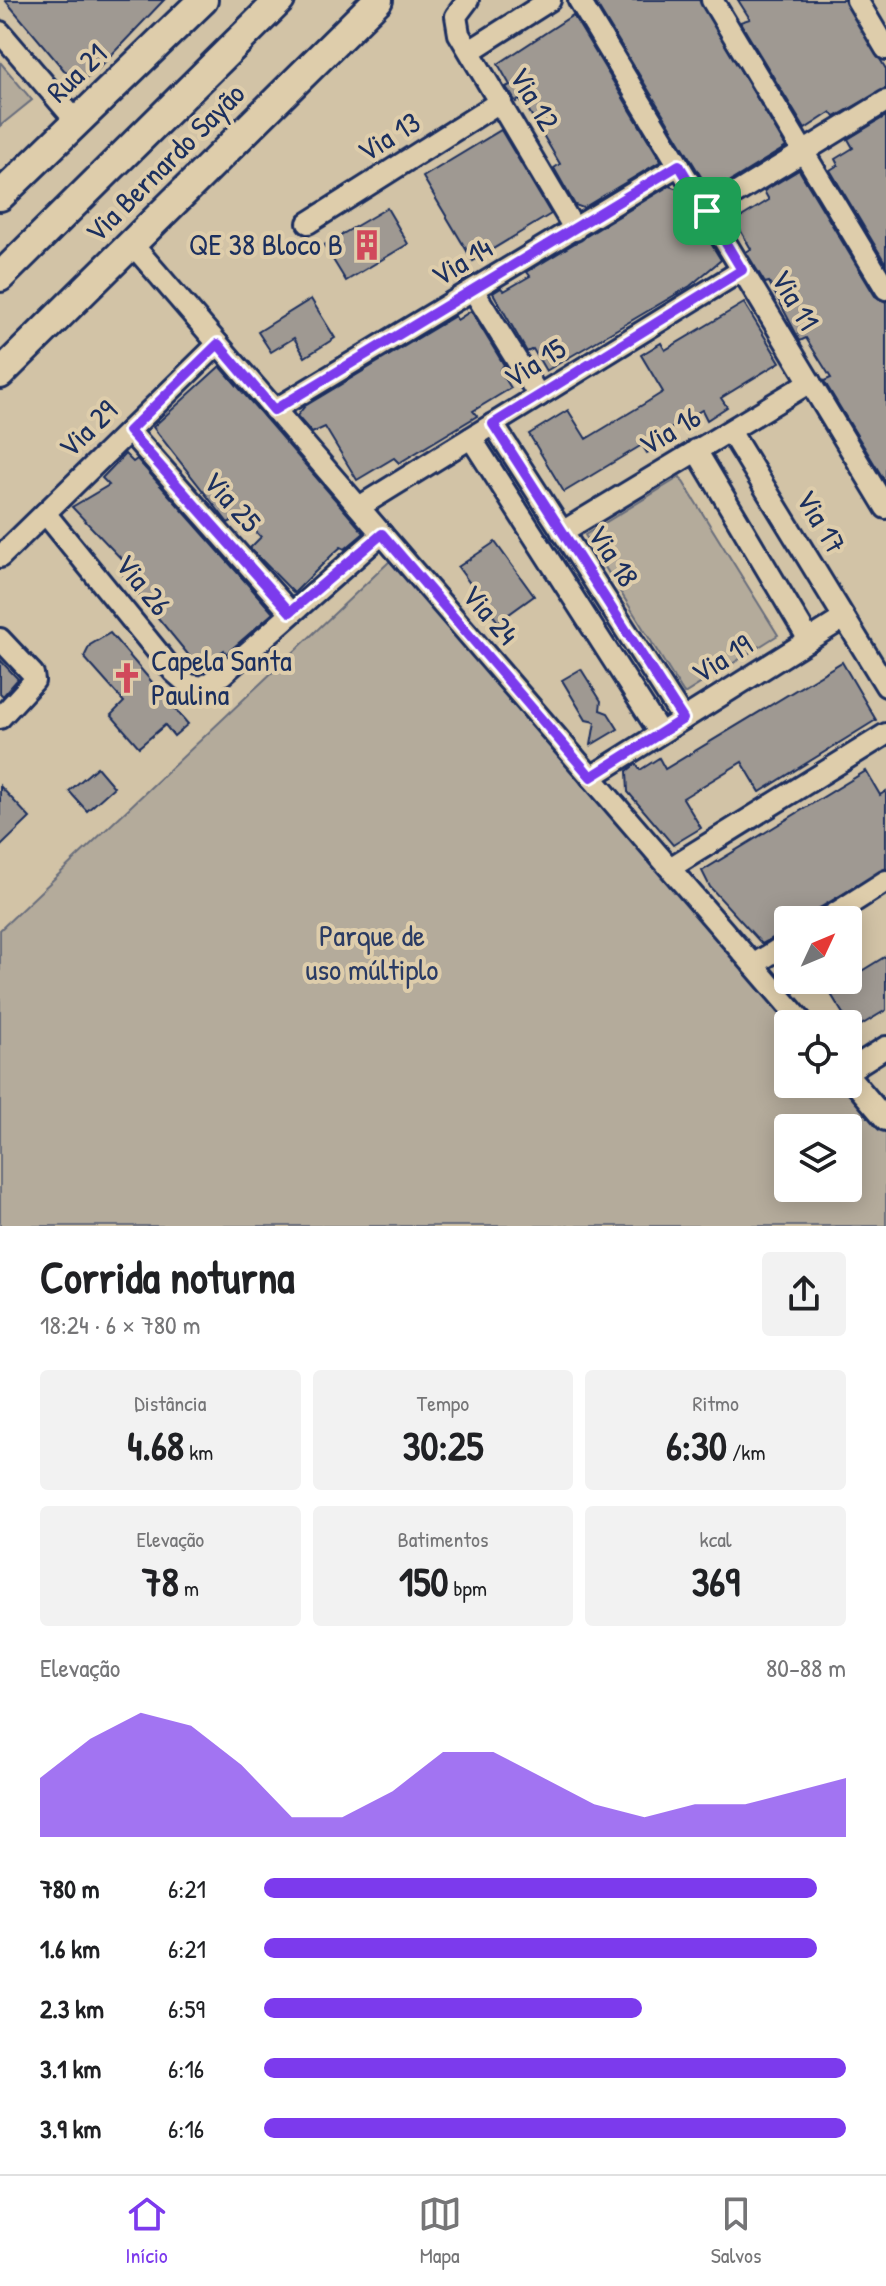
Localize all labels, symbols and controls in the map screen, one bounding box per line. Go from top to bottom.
street label: Rua 21 [38,34,115,111]
street label: Via 12 [500,59,569,138]
street label: Via Bernardo Sayão [76,74,253,251]
street label: Via 13 [350,102,427,171]
pin [673,177,741,245]
icon: arrive [685,189,729,233]
place label: QE 38 Bloco B [189,224,343,264]
street label: Via 14 [424,227,499,295]
building icon: QE 38 Bloco B [350,228,384,262]
street label: Via 11 [762,262,829,337]
street label: Via 15 [496,328,573,397]
street label: Via 29 [49,391,125,466]
street label: Via 16 [631,396,708,464]
street label: Via 25 [195,462,271,541]
street label: Via 17 [787,482,857,561]
street label: Via 18 [579,517,649,594]
street label: Via 26 [107,545,181,624]
street label: Via 24 [454,576,528,653]
street label: Via 19 [684,624,759,692]
place label: Capela Santa Paulina [151,640,292,714]
church icon: Capela Santa Paulina [110,661,144,695]
north arrow [774,906,862,994]
map controls [774,906,862,1202]
park label: Parque de uso múltiplo [306,915,438,989]
button: locate [774,1010,862,1098]
button: layers [774,1114,862,1202]
text: Corrida noturna [40,1247,295,1307]
button: share [762,1252,846,1336]
text: 18:24 · 6 × 780 m [40,1307,200,1342]
text: Distância [134,1388,206,1418]
text: Tempo [417,1388,469,1418]
text: Ritmo [693,1388,739,1418]
text: 4.68 [127,1418,184,1472]
text: 30:25 [403,1418,483,1472]
text: 6:30 [666,1418,727,1472]
text: km [184,1437,213,1467]
text: /km [727,1437,765,1467]
text: Elevação [136,1524,204,1554]
text: Batimentos [398,1524,488,1554]
text: kcal [700,1524,732,1554]
text: 78 [142,1554,179,1608]
text: 150 [399,1554,448,1608]
text: 369 [691,1554,740,1608]
text: m [179,1573,199,1603]
text: bpm [448,1573,487,1603]
text: Elevação [40,1650,120,1685]
text: 80–88 m [766,1650,846,1685]
text: 780 m [40,1871,99,1906]
text: 6:21 [168,1871,206,1906]
text: 1.6 km [40,1931,100,1966]
text: 6:21 [168,1931,206,1966]
text: 2.3 km [40,1991,104,2026]
text: 6:59 [168,1991,205,2026]
text: 3.1 km [40,2051,101,2086]
text: 6:16 [168,2051,204,2086]
text: 3.9 km [40,2111,101,2146]
text: 6:16 [168,2111,204,2146]
tab: Início [125,2192,169,2270]
tab: Mapa [418,2192,462,2270]
tab: Salvos [711,2192,761,2270]

